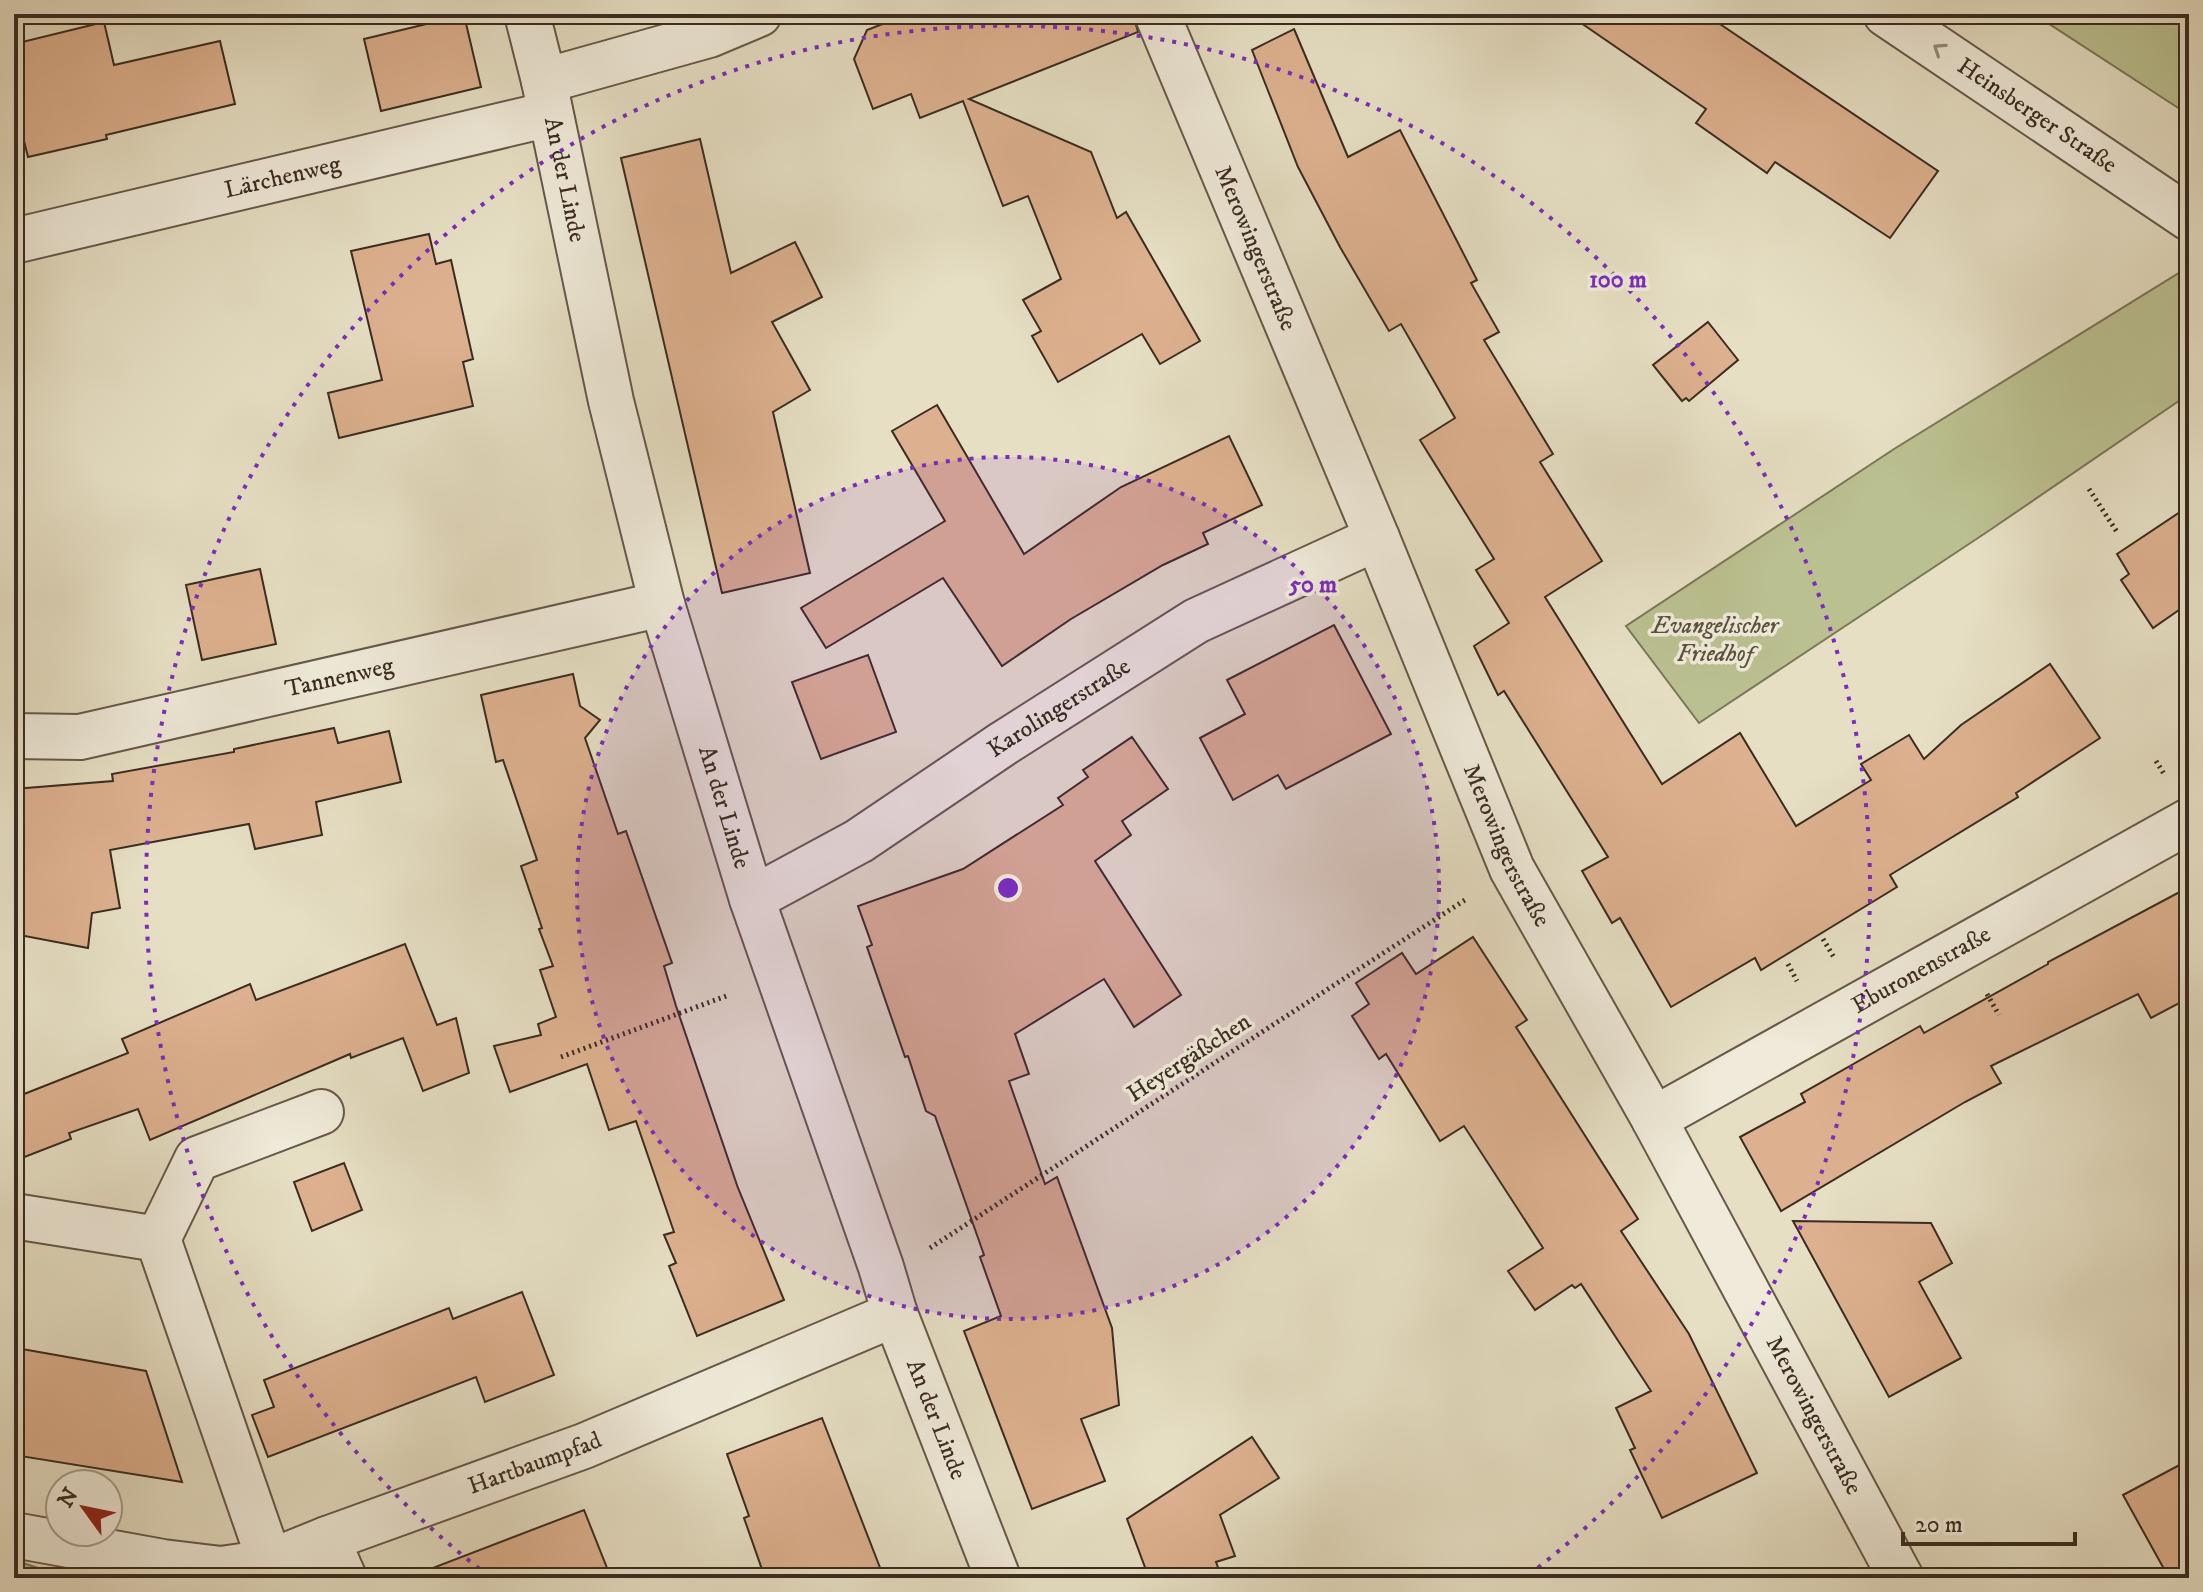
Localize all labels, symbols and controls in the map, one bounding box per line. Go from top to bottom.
one-way arrow [1933,44,1947,59]
street label: Heinsberger Straße [1951,51,2123,180]
street label: An der Linde [537,115,592,245]
street label: Lärchenweg [221,149,344,206]
street label: Merowingerstraße [1207,161,1303,335]
text: 100 m [1589,265,1647,295]
text: 50 m [1288,570,1337,600]
park label: Evangelischer Friedhof [1650,611,1781,669]
street label: Tannenweg [282,651,397,705]
street label: Karolingerstraße [982,651,1136,765]
street label: An der Linde [691,742,757,872]
street label: Merowingerstraße [1456,760,1557,932]
centre of rings [994,874,1022,902]
street label: Eburonenstraße [1846,919,1996,1021]
street label: Heyergäßchen [1121,1007,1257,1109]
street label: Merowingerstraße [1759,1331,1869,1500]
street label: An der Linde [899,1355,973,1484]
street label: Hartbaumpfad [464,1425,606,1502]
north arrow [44,1468,124,1548]
text: N [52,1483,85,1513]
scale bar [1903,1496,2075,1546]
text: 20 m [1915,1510,1963,1540]

